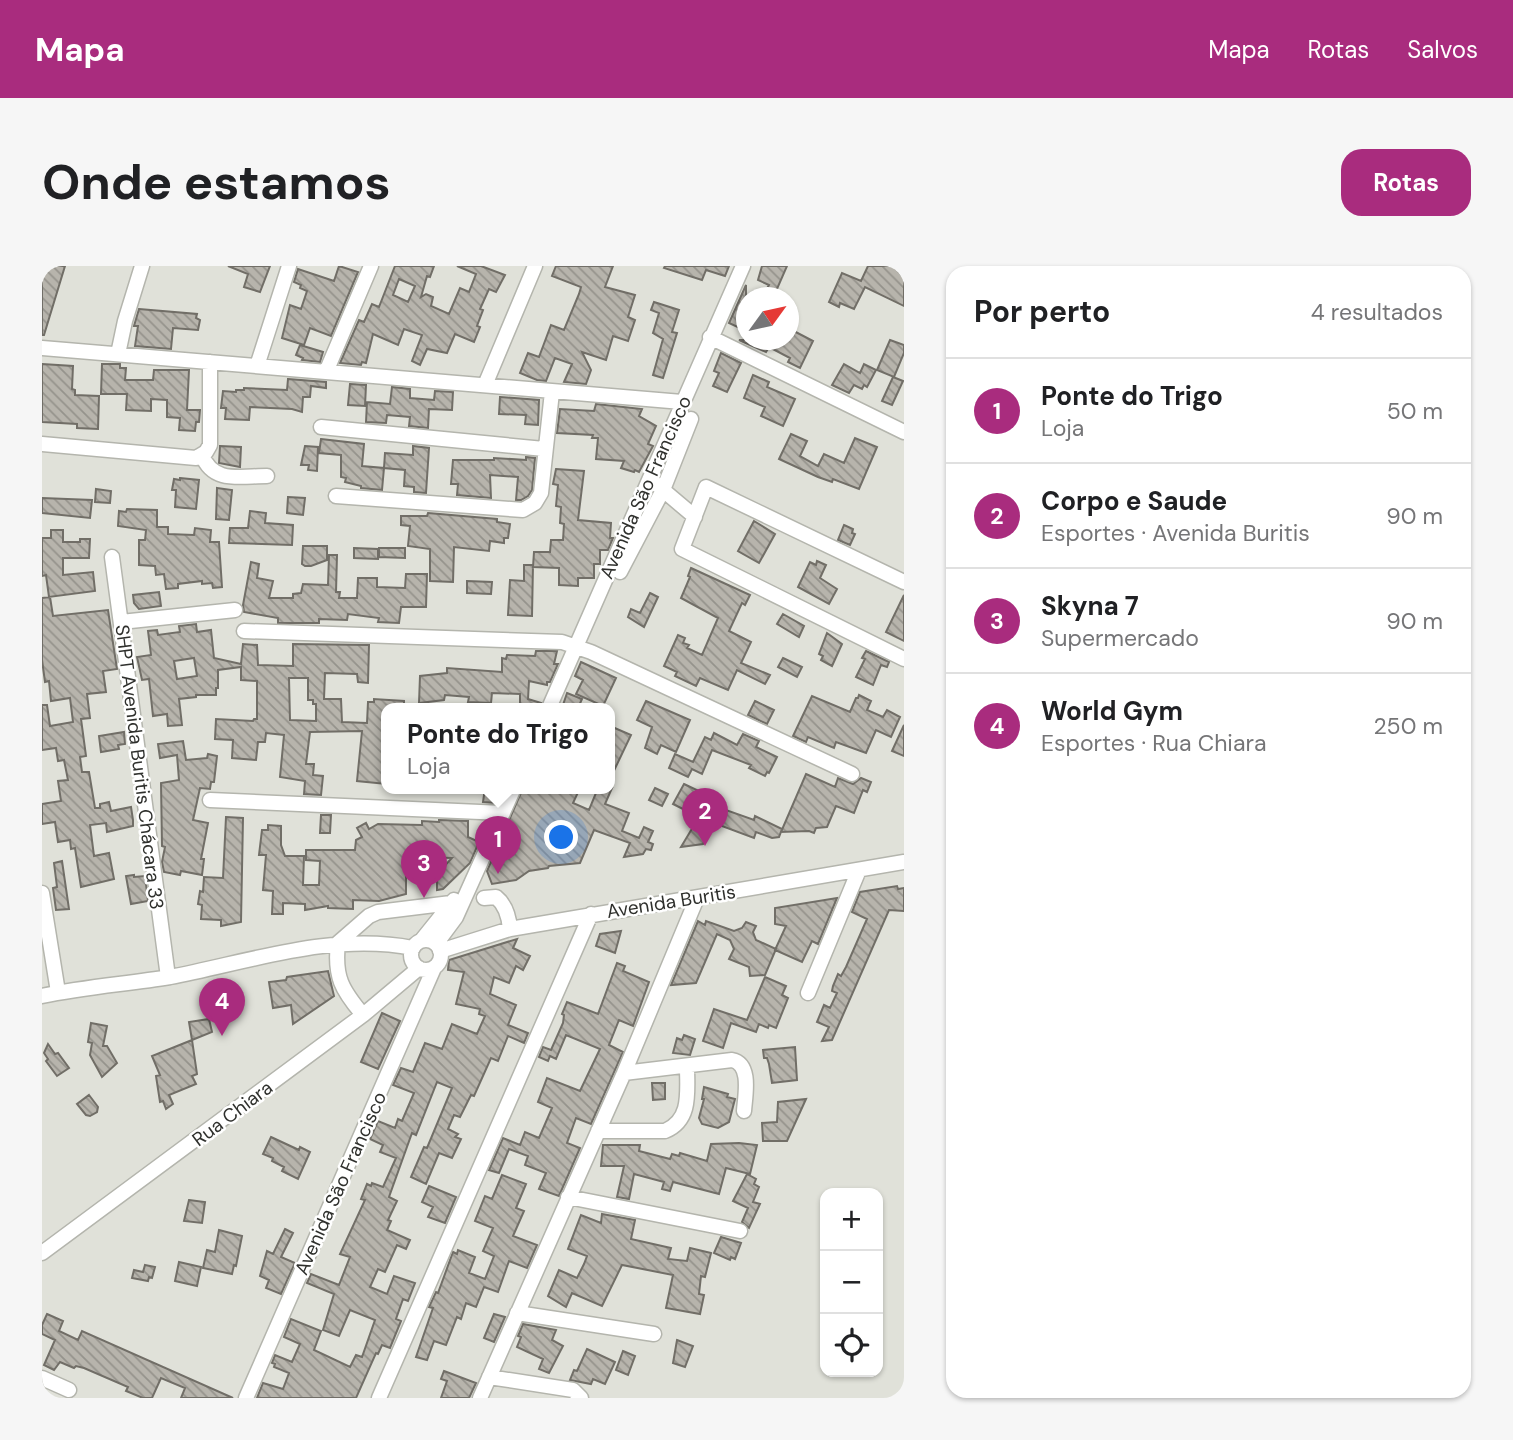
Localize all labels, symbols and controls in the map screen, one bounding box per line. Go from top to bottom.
text: Mapa [35,28,125,71]
text: Mapa [1208,34,1270,65]
text: Rotas [1308,34,1369,65]
text: Salvos [1407,34,1478,65]
button: Rotas [1341,149,1471,216]
text: Onde estamos [42,150,391,214]
north arrow [736,287,799,350]
text: Por perto [974,292,1110,331]
text: 4 resultados [1311,297,1443,327]
text: Ponte do Trigo [1041,379,1223,413]
street label: Avenida São Francisco [594,392,697,583]
text: 1 [993,396,1001,426]
text: 50 m [1387,396,1443,426]
text: Loja [1041,413,1084,443]
text: Corpo e Saude [1041,484,1227,518]
text: 2 [990,501,1004,531]
text: 90 m [1386,501,1443,531]
text: Esportes · Avenida Buritis [1041,518,1310,548]
text: Skyna 7 [1041,589,1139,623]
text: 3 [990,606,1004,636]
text: 90 m [1386,606,1443,636]
street label: SHPT Avenida Buritis Chácara 33 [110,623,169,911]
text: Supermercado [1041,623,1199,653]
text: World Gym [1041,694,1183,728]
popup [381,703,615,794]
text: 4 [990,711,1004,741]
text: 250 m [1373,711,1443,741]
text: Ponte do Trigo [407,717,589,751]
text: Esportes · Rua Chiara [1041,728,1266,758]
text: Loja [407,751,450,781]
pin: 2 [682,788,728,846]
pin: 1 [475,816,521,874]
your location [544,820,578,854]
pin: 3 [401,840,447,898]
street label: Avenida Buritis [605,879,737,924]
pin: 4 [199,978,245,1036]
street label: Rua Chiara [187,1075,278,1152]
street label: Avenida São Francisco [289,1088,392,1279]
map controls [820,1188,883,1377]
button: + [820,1188,883,1251]
button: − [820,1251,883,1314]
button: locate [820,1314,883,1377]

